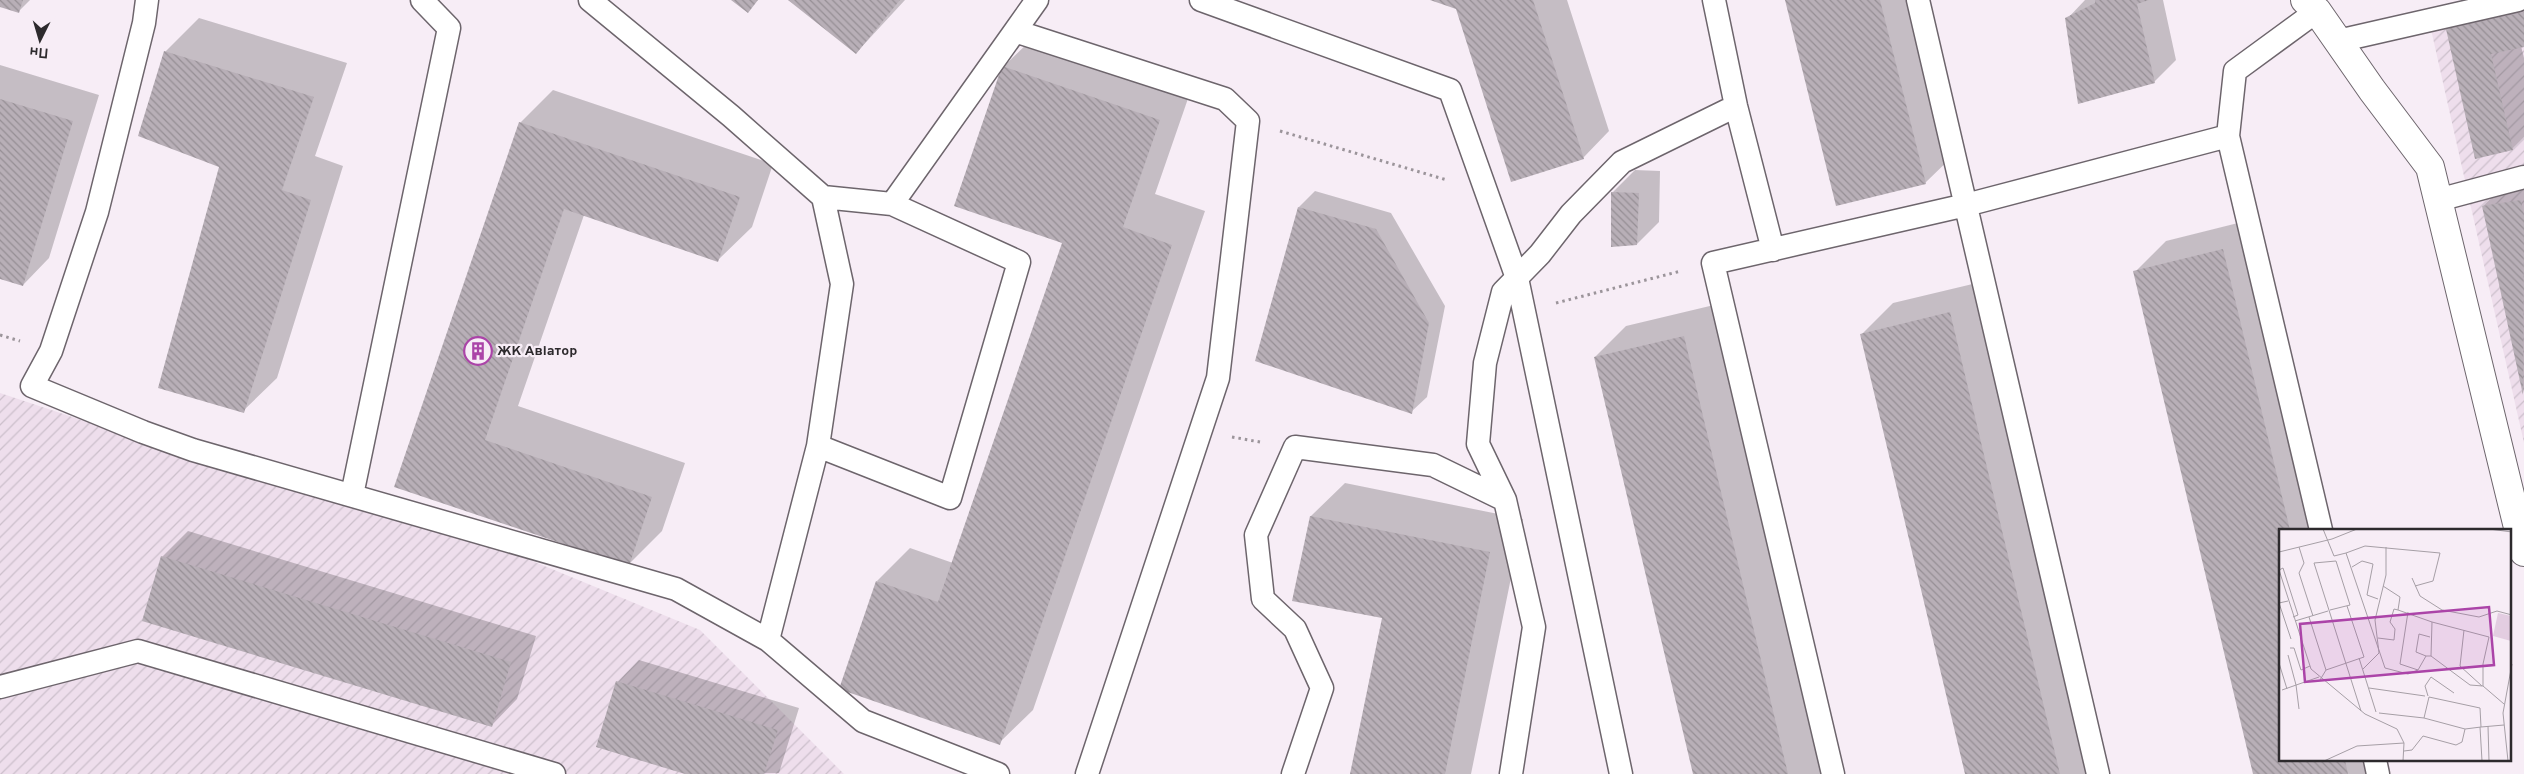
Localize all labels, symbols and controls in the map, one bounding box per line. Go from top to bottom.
north arrow [15,15,65,65]
text: Пн [29,42,49,61]
building icon: ЖК Авіатор [463,336,493,366]
place label: ЖК Авіатор [497,343,577,360]
inset map [2279,529,2512,762]

